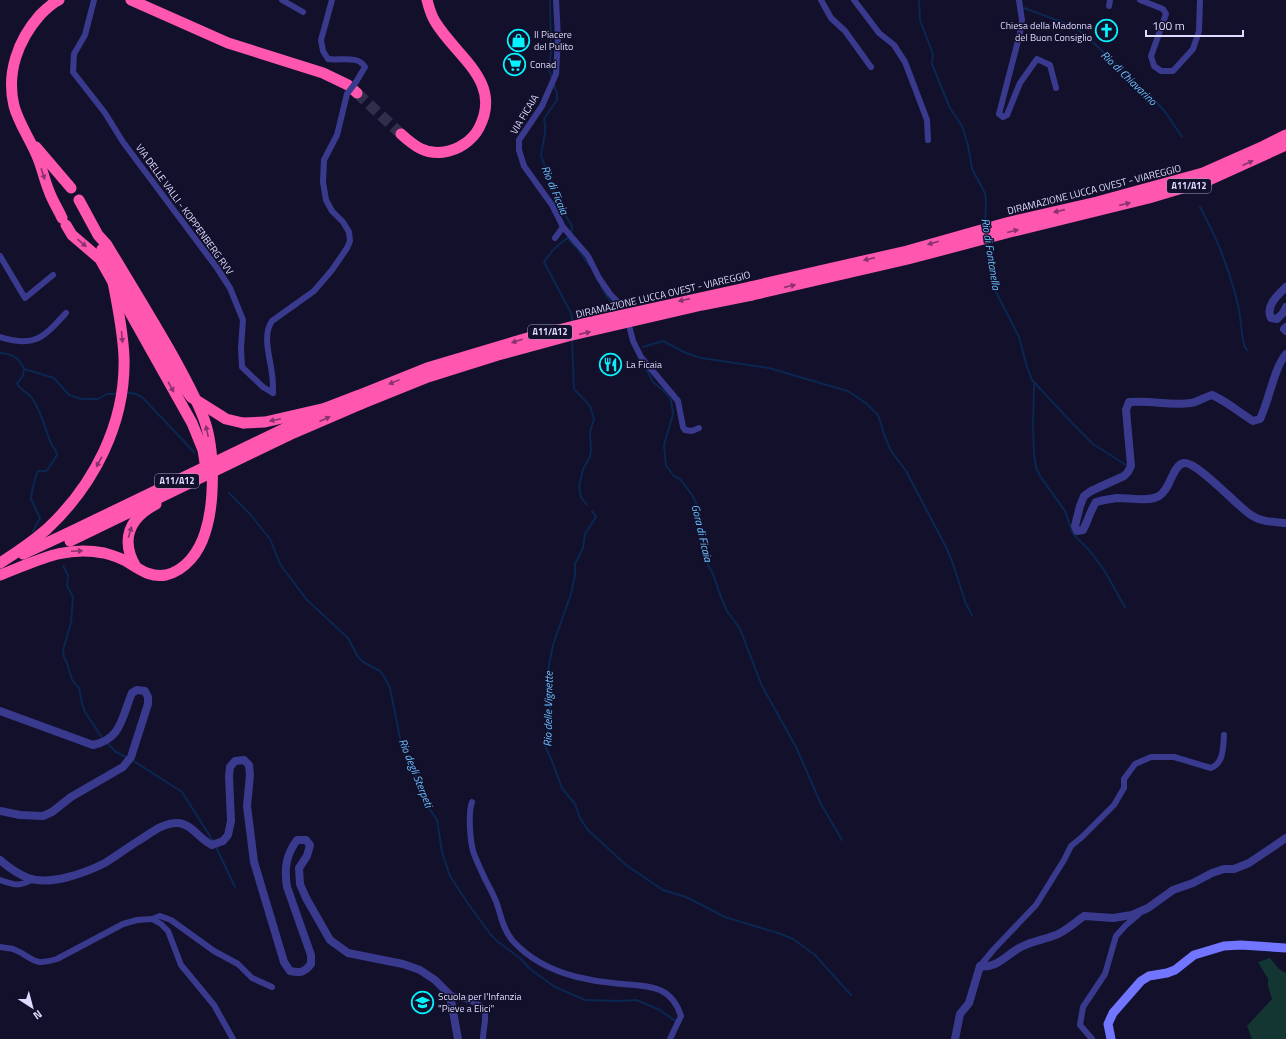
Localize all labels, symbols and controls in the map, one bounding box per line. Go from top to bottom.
scale bar [1146,12,1243,38]
text: 100 m [1152,16,1185,35]
place label: Chiesa della Madonna del Buon Consiglio [1000,18,1092,45]
church icon: Chiesa della Madonna del Buon Consiglio [1094,18,1120,44]
shop icon: Il Piacere del Pulito [505,27,531,53]
place label: Il Piacere del Pulito [534,27,573,54]
water label: Rio di Chiavarino [1097,47,1161,109]
supermarket icon: Conad [501,51,527,77]
place label: Conad [530,57,556,72]
street label: VIA FICAIA [507,92,542,137]
street label: VIA DELLE VALLI - KOPPENBERG RVV [132,141,237,278]
street label: DIRAMAZIONE LUCCA OVEST - VIAREGGIO [1006,160,1183,218]
one-way arrow [1243,160,1254,166]
water label: Rio di Ficaia [538,163,573,217]
one-way arrow [40,168,46,180]
road number: A11/A12 [1167,179,1211,193]
one-way arrow [1119,200,1132,206]
one-way arrow [1053,208,1065,214]
water label: Rio di Fontanella [977,217,1005,291]
one-way arrow [1007,227,1019,233]
one-way arrow [77,239,87,248]
one-way arrow [927,240,939,246]
one-way arrow [862,257,875,263]
street label: DIRAMAZIONE LUCCA OVEST - VIAREGGIO [574,267,752,322]
one-way arrow [783,283,796,289]
one-way arrow [678,298,691,304]
road number: A11/A12 [528,325,572,339]
one-way arrow [578,329,591,335]
one-way arrow [119,331,126,343]
one-way arrow [511,338,523,344]
restaurant icon: La Ficaia [598,351,624,377]
place label: La Ficaia [626,357,662,372]
one-way arrow [387,379,399,385]
one-way arrow [168,381,175,393]
one-way arrow [319,416,330,422]
one-way arrow [269,418,281,424]
one-way arrow [203,425,209,437]
one-way arrow [95,456,102,468]
road number: A11/A12 [155,474,199,488]
water label: Gora di Ficaia [688,503,716,564]
one-way arrow [127,526,133,538]
one-way arrow [71,547,83,554]
water label: Rio delle Vignette [539,670,557,747]
water label: Rio degli Sterpeti [395,736,438,811]
north arrow [12,987,52,1027]
school or university icon: Scuola per l'Infanzia "Pieve a Elici" [410,989,436,1015]
place label: Scuola per l'Infanzia "Pieve a Elici" [438,989,522,1016]
text: N [30,1006,46,1024]

